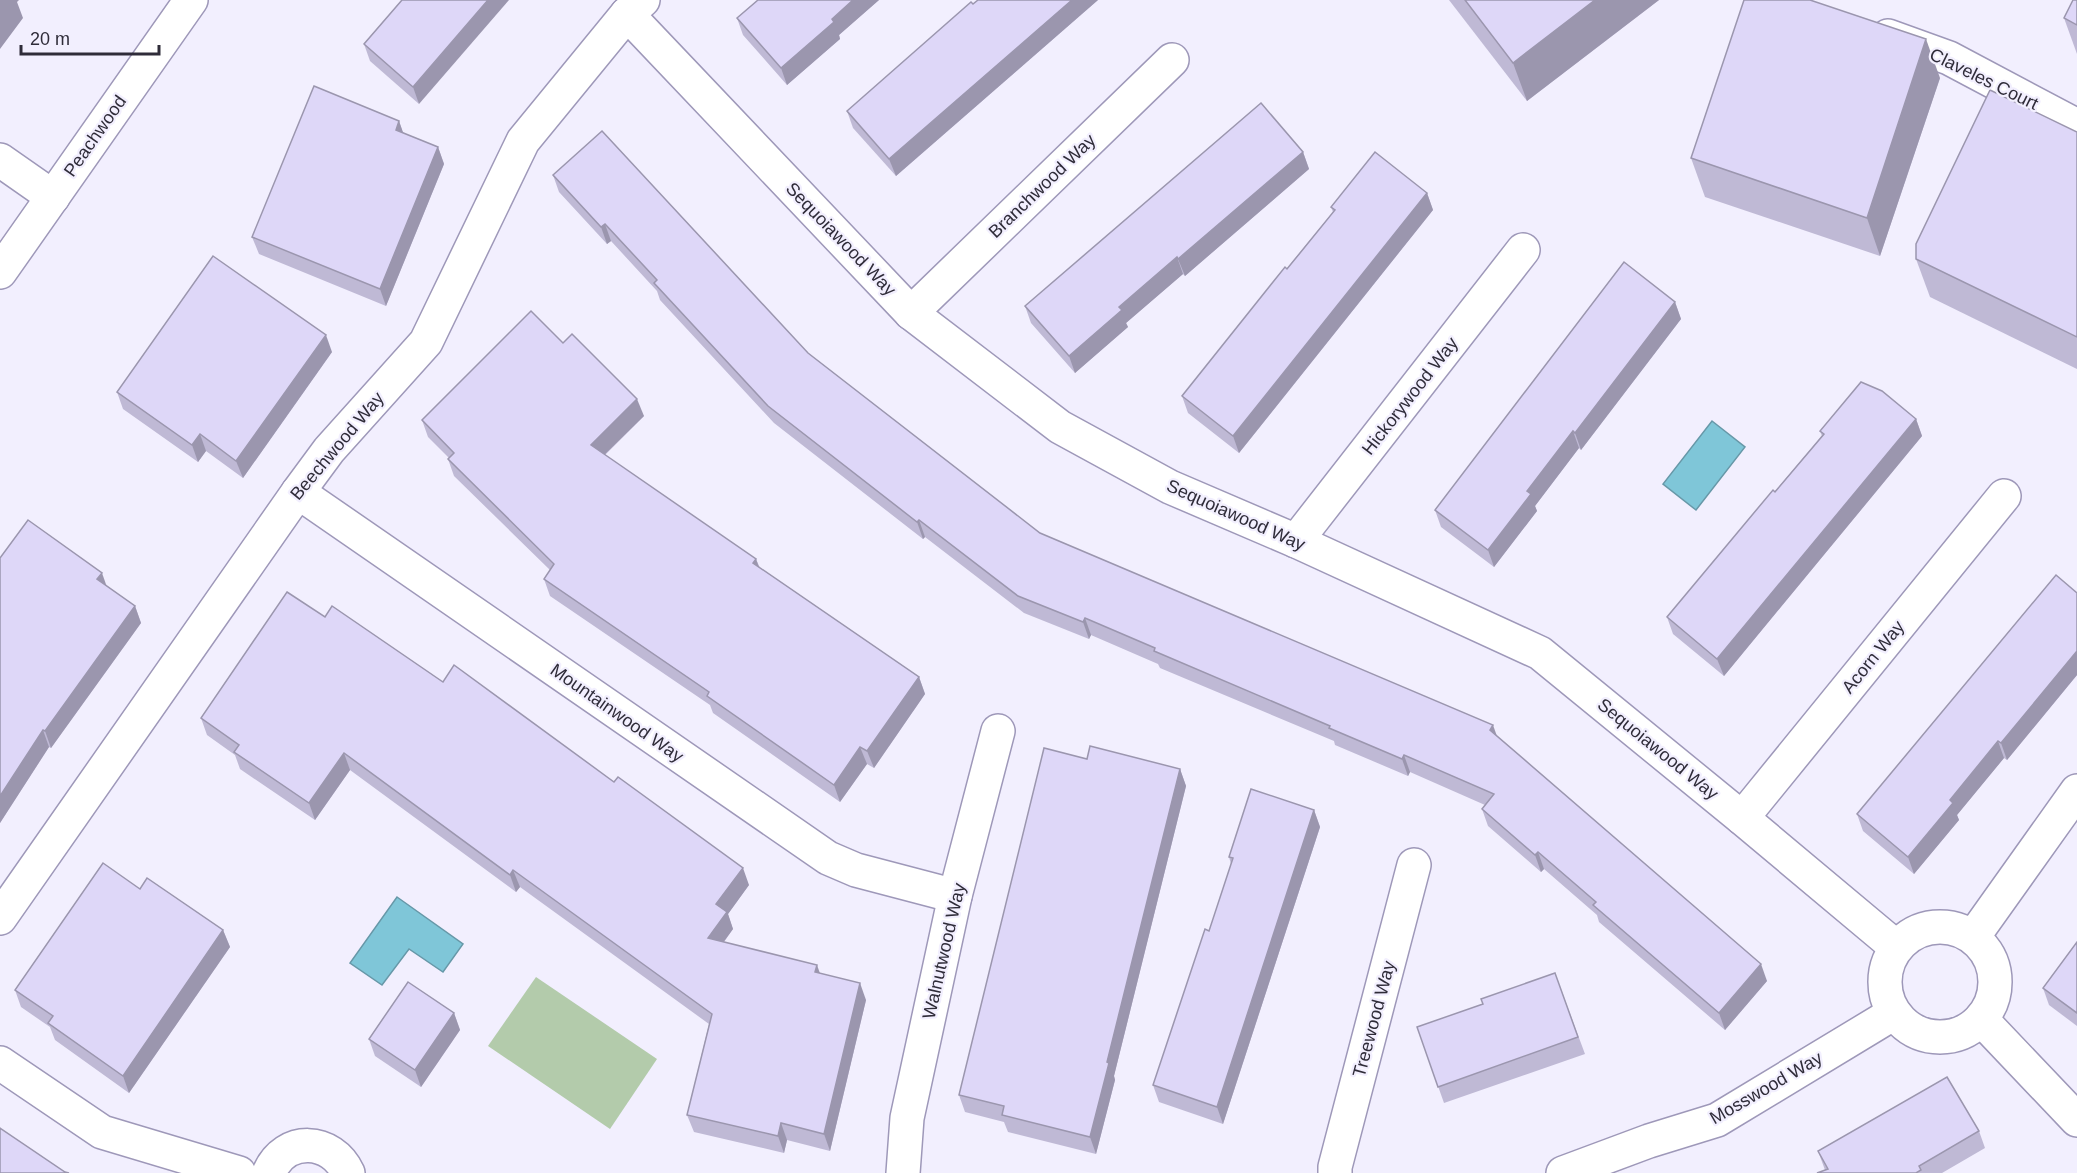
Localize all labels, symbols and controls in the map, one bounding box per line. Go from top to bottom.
scale bar [21,18,159,56]
text: 20 m [30,29,70,49]
street label: Claveles Court [1927,44,2041,114]
street label: Peachwood [60,92,130,180]
street label: Branchwood Way [985,130,1099,242]
street label: Sequoiawood Way [782,178,900,300]
street label: Hickorywood Way [1358,333,1462,459]
street label: Beechwood Way [286,388,388,504]
street label: Sequoiawood Way [1164,475,1308,555]
street label: Acorn Way [1838,617,1908,697]
street label: Mountainwood Way [547,660,687,766]
street label: Sequoiawood Way [1594,694,1722,804]
street label: Walnutwood Way [919,881,969,1021]
street label: Treewood Way [1349,959,1399,1079]
street label: Mosswood Way [1706,1048,1826,1128]

